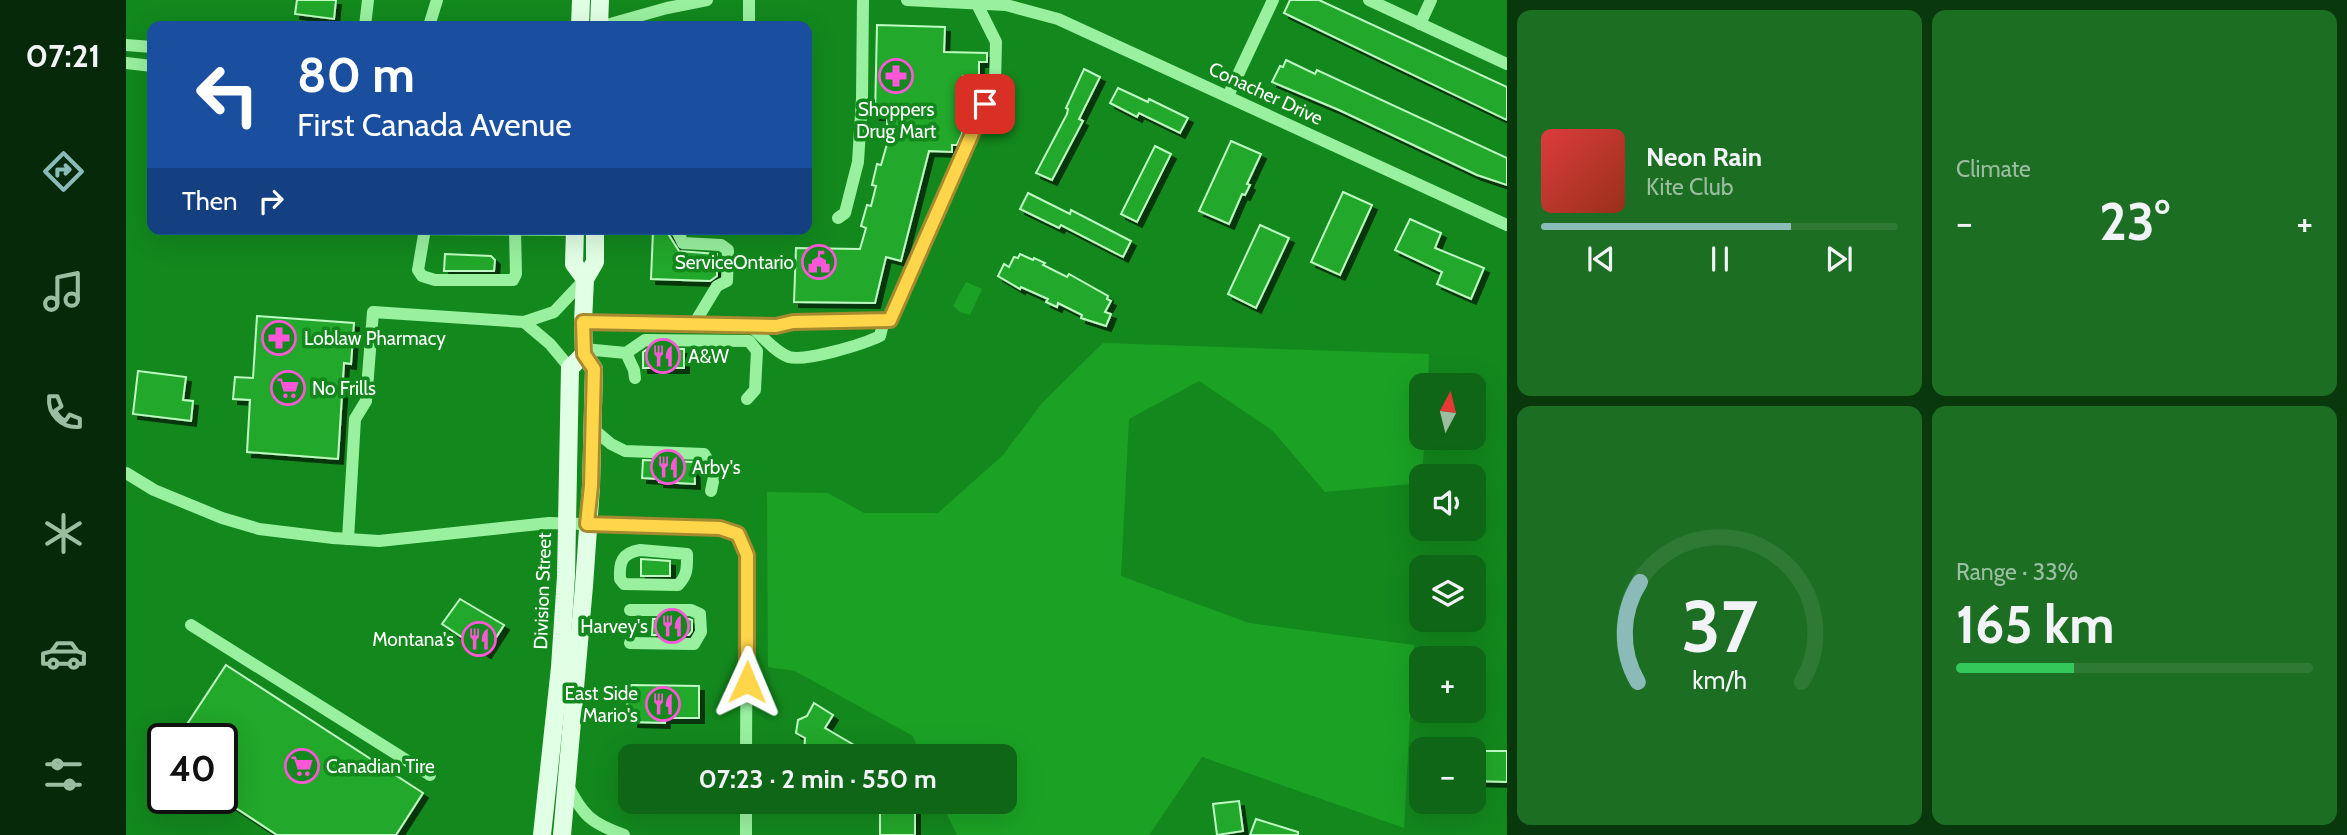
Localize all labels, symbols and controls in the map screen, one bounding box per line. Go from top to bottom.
text: 07:21 [26,36,100,75]
text: 80 m [297,45,415,104]
icon: left [182,49,273,140]
pharmacy icon: Shoppers Drug Mart [877,57,915,95]
street label: Conacher Drive [1205,57,1327,130]
pin [955,74,1015,134]
icon: arrive [966,85,1004,123]
place label: Shoppers Drug Mart [856,98,937,143]
text: First Canada Avenue [297,105,572,144]
text: Neon Rain [1646,141,1762,173]
icon: directions [39,147,88,196]
text: Climate [1956,155,2031,183]
text: Kite Club [1646,173,1733,201]
icon: right [252,182,290,220]
text: Then [182,185,238,217]
text: 23° [2099,190,2170,253]
text: − [1956,199,1973,246]
text: + [2296,199,2313,246]
icon: previous [1582,240,1620,278]
icon: pause [1701,240,1739,278]
icon: next [1820,240,1858,278]
public building icon: ServiceOntario [800,243,838,281]
place label: ServiceOntario [675,251,794,274]
icon: music [39,267,88,316]
pharmacy icon: Loblaw Pharmacy [260,319,298,357]
place label: Loblaw Pharmacy [304,327,446,350]
restaurant icon: A&W [644,337,682,375]
place label: A&W [688,345,729,368]
supermarket icon: No Frills [269,369,307,407]
north arrow [1409,373,1486,450]
map controls [1409,373,1486,814]
place label: No Frills [312,377,376,400]
icon: phone [39,388,88,437]
restaurant icon: Arby's [649,448,687,486]
place label: Arby's [692,456,741,479]
button: sound [1409,464,1486,541]
icon: climate [39,509,88,558]
street label: Division Street [529,531,556,650]
button: layers [1409,555,1486,632]
text: Range · 33% [1956,558,2078,586]
text: 37 [1681,582,1758,670]
text: 165 km [1956,593,2114,656]
restaurant icon: Harvey's [653,607,691,645]
place label: Harvey's [580,615,648,638]
restaurant icon: Montana's [460,620,498,658]
place label: Montana's [372,628,454,651]
icon: car [39,629,88,678]
position arrow [710,645,784,719]
button: + [1409,646,1486,723]
text: km/h [1692,664,1747,694]
place label: East Side Mario's [565,682,638,727]
restaurant icon: East Side Mario's [644,685,682,723]
speed limit sign: 40 [147,723,238,814]
button: − [1409,737,1486,814]
supermarket icon: Canadian Tire [283,747,321,785]
icon: filters [39,750,88,799]
place label: Canadian Tire [326,755,435,778]
text: 07:23 · 2 min · 550 m [698,763,937,795]

